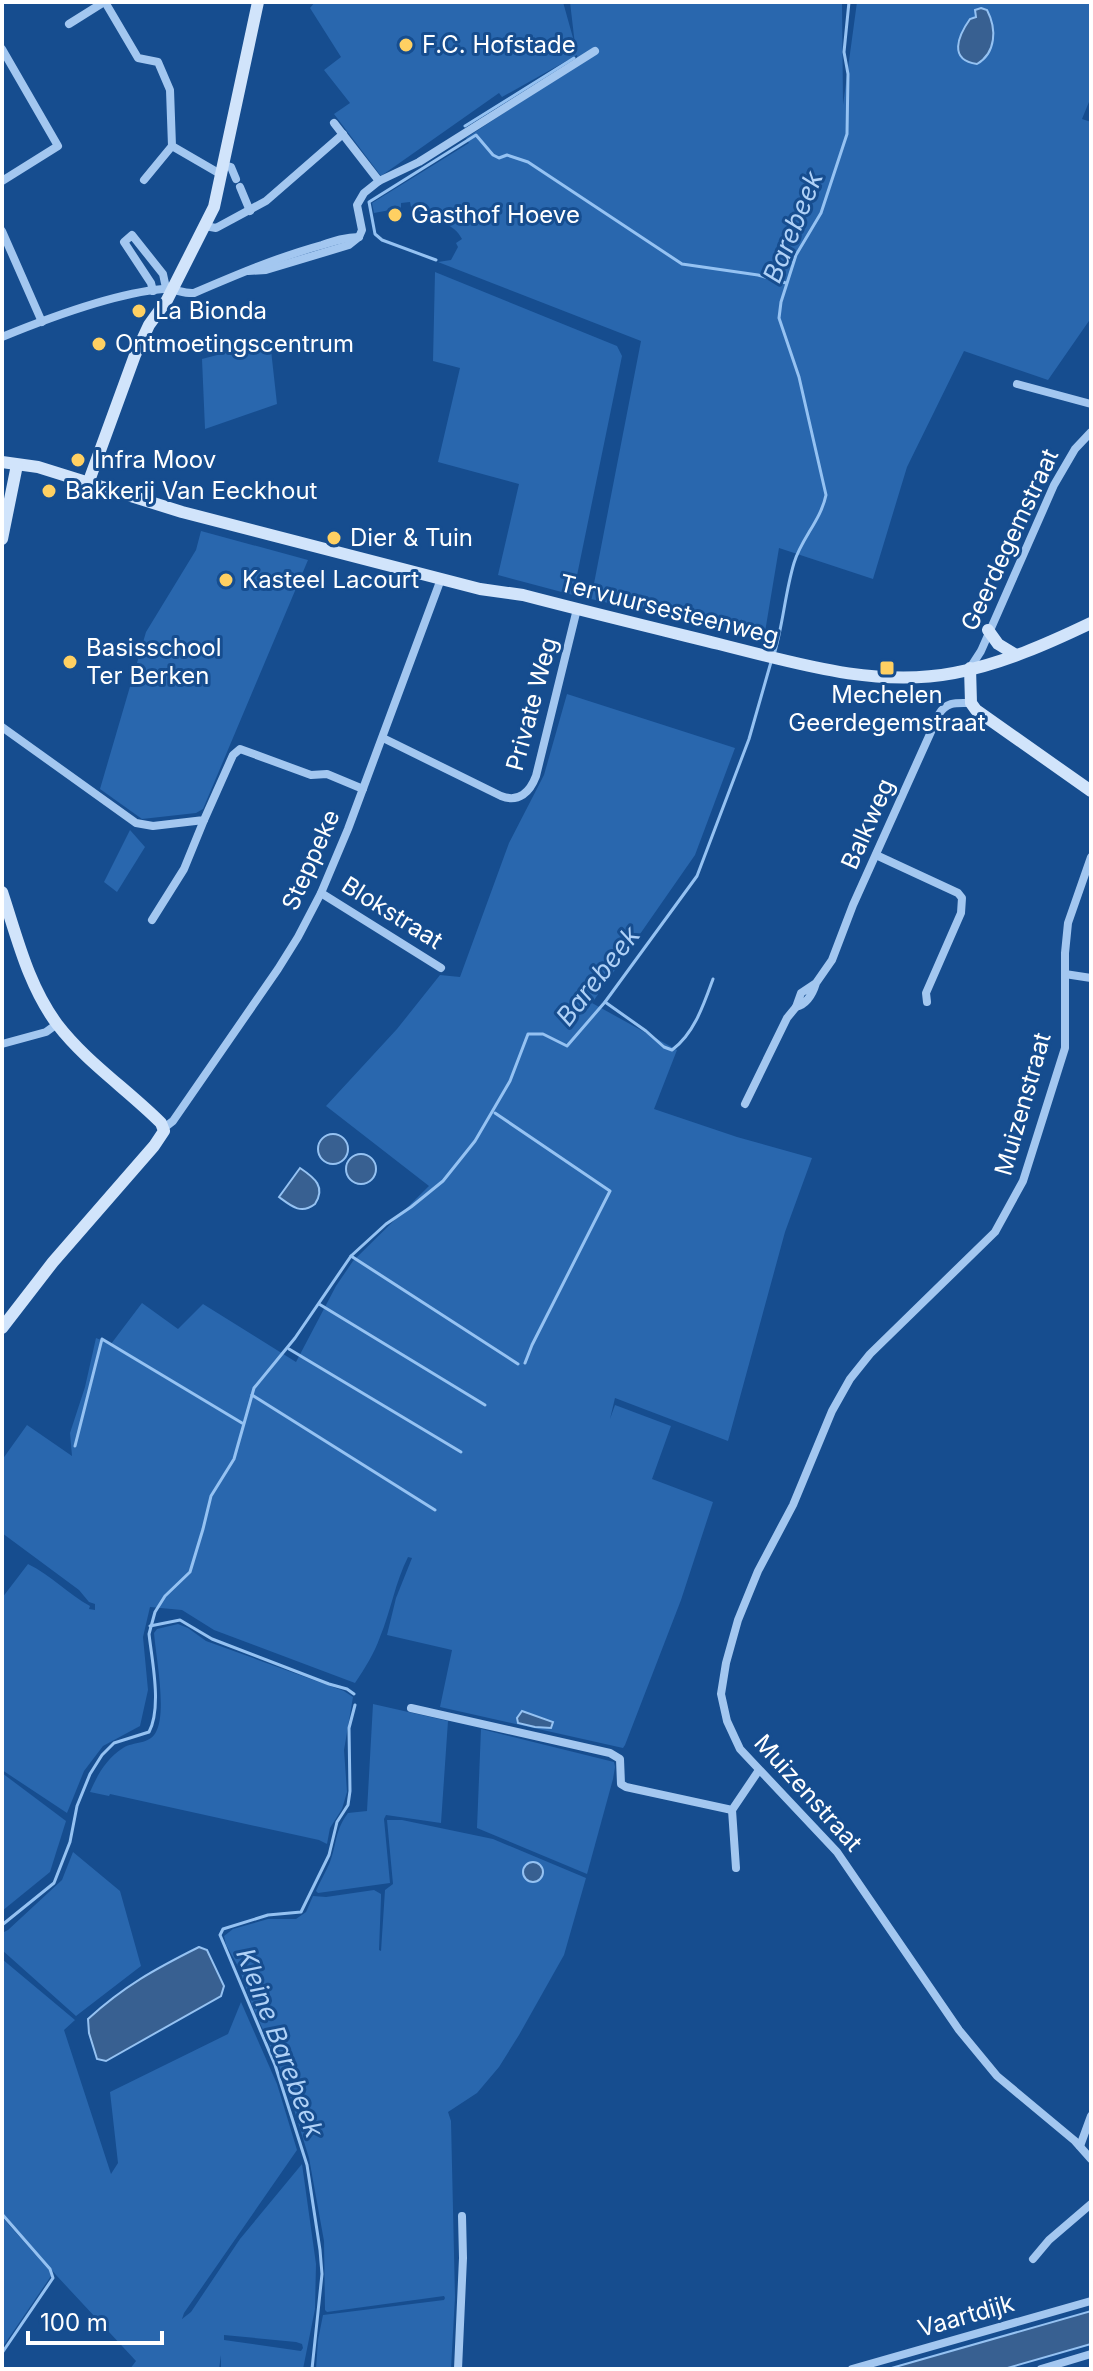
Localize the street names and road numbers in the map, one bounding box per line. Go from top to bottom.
street label: Geerdegemstraat [955,444,1064,635]
street label: Tervuursesteenweg [556,568,782,651]
street label: Private Weg [500,634,563,774]
street label: Balkweg [835,774,900,874]
street label: Steppeke [276,805,346,915]
street label: Blokstraat [336,870,448,955]
street label: Muizenstraat [988,1029,1057,1179]
street label: Muizenstraat [748,1728,868,1857]
street label: Vaartdijk [914,2288,1017,2343]

